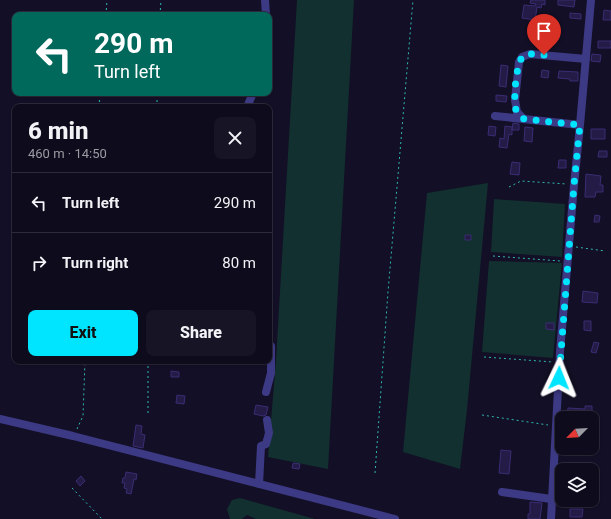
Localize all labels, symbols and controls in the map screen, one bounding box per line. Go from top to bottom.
pin [527,14,561,55]
icon: arrive [533,20,555,42]
text: 290 m [94,27,173,60]
icon: left [28,28,80,80]
text: Turn left [94,61,160,82]
text: 6 min [28,117,89,145]
button: close [214,117,256,159]
text: 460 m · 14:50 [28,146,107,161]
icon: left [28,192,50,214]
text: Turn left [62,194,119,212]
text: 290 m [214,194,256,212]
icon: right [28,252,50,274]
text: Turn right [62,254,128,272]
text: 80 m [222,254,256,272]
button: Exit [28,310,138,356]
button: Share [146,310,256,356]
position arrow [538,357,580,399]
north arrow [555,411,599,455]
map controls [555,411,599,507]
button: layers [555,463,599,507]

